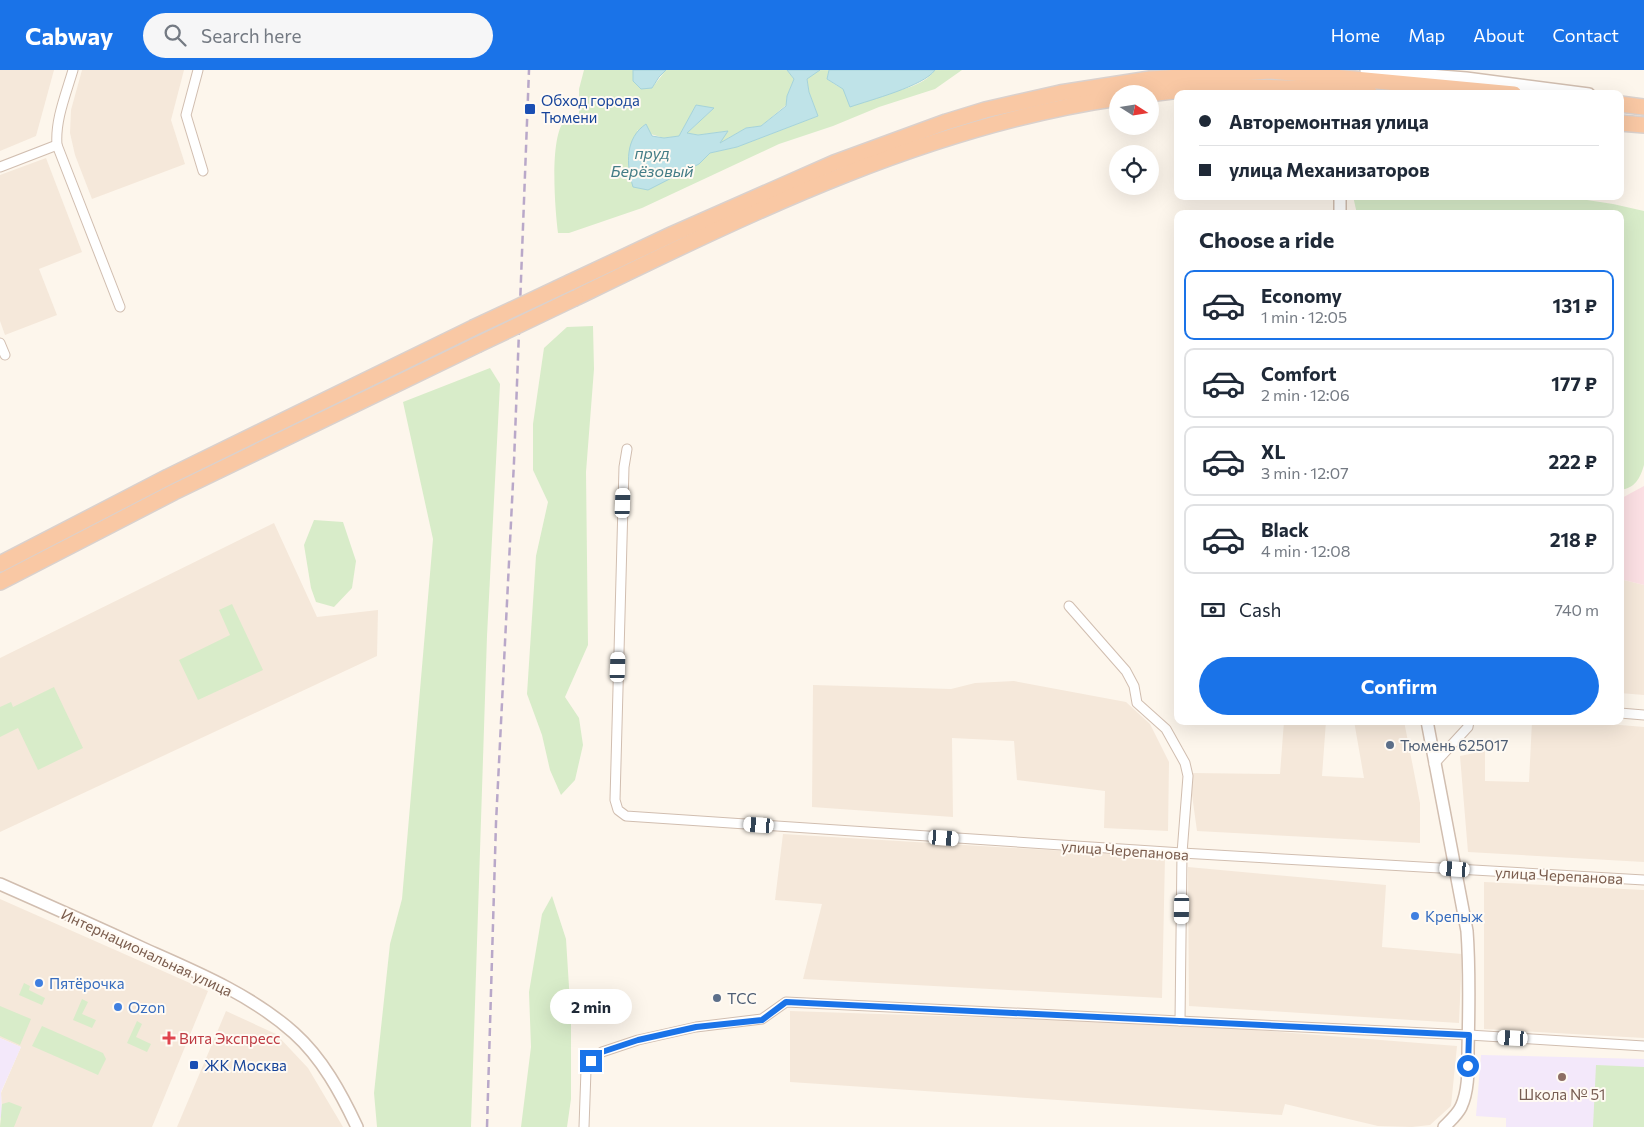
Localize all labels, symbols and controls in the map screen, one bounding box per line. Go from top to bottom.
search box [143,13,493,58]
text: Cabway [25,21,113,50]
icon: search [161,21,189,49]
text: Search here [201,24,302,47]
text: Home [1331,24,1380,46]
text: Map [1408,24,1445,46]
text: About [1473,24,1525,46]
text: Contact [1553,24,1619,46]
north arrow [1109,85,1159,135]
map controls [1109,85,1159,195]
place label: Обход города Тюмени [541,91,640,126]
marker: Обход города Тюмени [523,102,537,116]
text: Авторемонтная улица [1229,110,1429,133]
water label: пруд Берёзовый [611,143,693,180]
button: locate [1109,145,1159,195]
text: улица Механизаторов [1229,158,1430,181]
text: Choose a ride [1199,226,1334,253]
icon: car [1201,283,1246,328]
text: Economy [1261,284,1342,307]
text: 131 ₽ [1553,294,1597,317]
text: 1 min · 12:05 [1261,307,1347,326]
icon: car [1201,361,1246,406]
text: Comfort [1261,362,1337,385]
text: 177 ₽ [1551,372,1597,395]
text: 2 min · 12:06 [1261,385,1350,404]
icon: car [1201,439,1246,484]
text: XL [1261,440,1286,463]
text: 222 ₽ [1548,450,1597,473]
text: 3 min · 12:07 [1261,463,1349,482]
car [614,488,631,518]
icon: car [1201,517,1246,562]
text: Black [1261,518,1309,541]
text: 218 ₽ [1550,528,1597,551]
text: 4 min · 12:08 [1261,541,1350,560]
icon: cash [1199,596,1227,624]
text: Cash [1239,598,1281,621]
text: 740 m [1554,600,1599,619]
car [609,652,626,682]
button: Confirm [1199,657,1599,715]
place label: Тюмень 625017 [1400,736,1508,754]
marker: Тюмень 625017 [1384,739,1396,751]
car [743,816,774,834]
car [928,829,959,847]
street label: улица Черепанова [1060,837,1190,863]
car [1439,860,1470,878]
street label: улица Черепанова [1495,863,1623,887]
car [1174,894,1189,924]
street label: Интернациональная улица [59,904,235,1000]
place label: Крепыж [1425,907,1483,925]
marker: Крепыж [1409,910,1421,922]
place label: Пятёрочка [49,974,124,992]
marker: Пятёрочка [33,977,45,989]
callout: 2 min [550,988,632,1024]
place label: ТСС [727,989,757,1007]
marker: ТСС [711,992,723,1004]
text: 2 min [571,997,611,1016]
place label: Ozon [128,998,165,1016]
marker: Ozon [112,1001,124,1013]
place label: Вита Экспресс [179,1029,280,1047]
car [1497,1030,1528,1046]
marker: Вита Экспресс [163,1032,175,1044]
route end [580,1050,602,1072]
route start [1457,1055,1479,1077]
place label: ЖК Москва [204,1056,287,1074]
marker: ЖК Москва [188,1059,200,1071]
marker: Школа № 51 [1556,1071,1568,1083]
place label: Школа № 51 [1518,1085,1606,1103]

